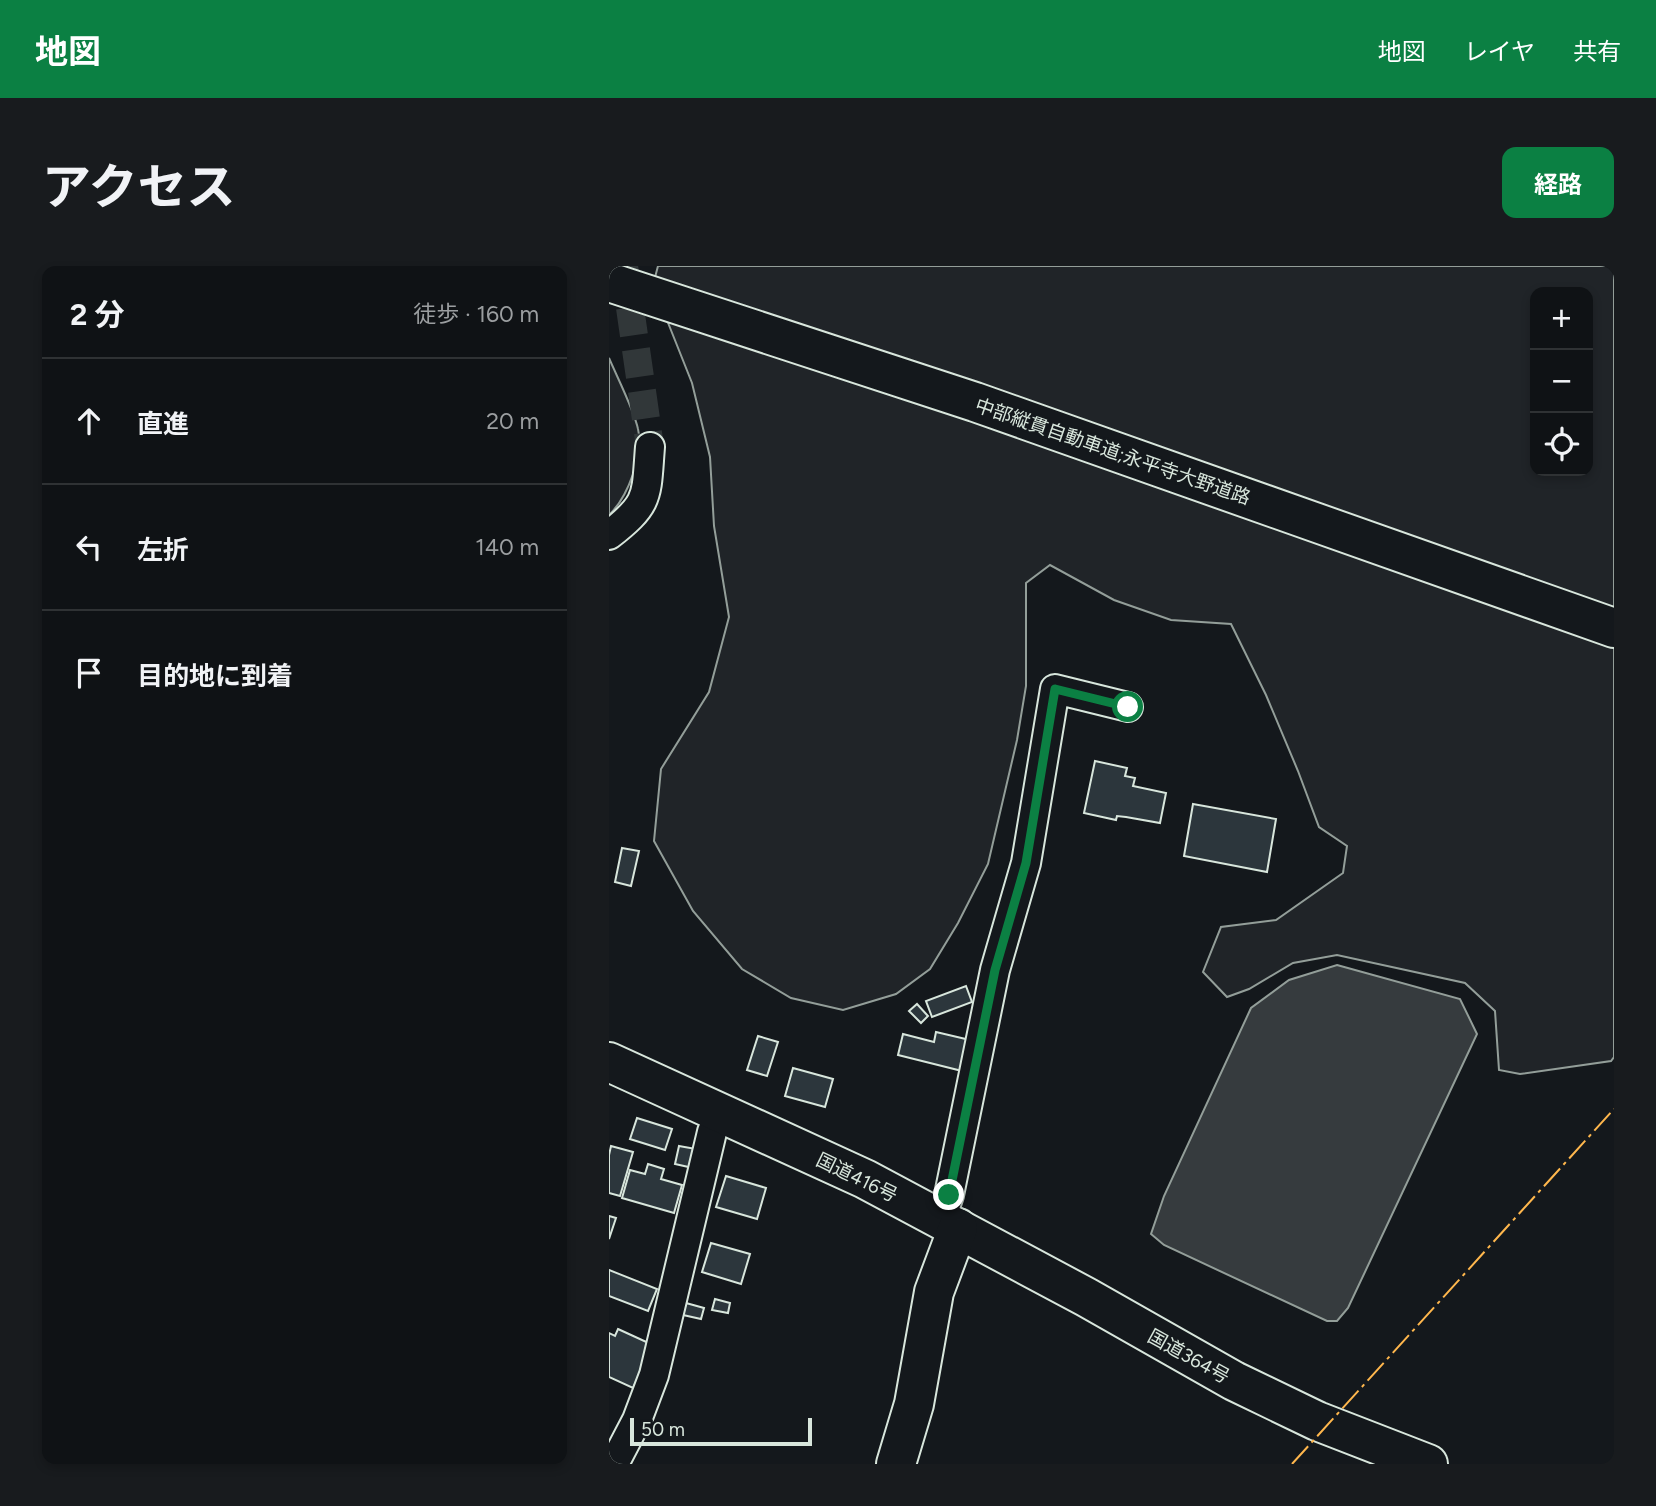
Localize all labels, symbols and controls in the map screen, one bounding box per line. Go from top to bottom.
text: 地図 [35,32,101,71]
text: 地図 [1378,37,1426,66]
text: レイヤ [1464,37,1535,66]
text: 共有 [1573,37,1621,66]
button: 経路 [1502,147,1614,218]
text: アクセス [42,157,236,216]
map controls [1530,287,1593,476]
button: + [1530,287,1593,350]
text: 2 分 [70,296,125,333]
text: 徒歩 · 160 m [413,300,539,328]
button: − [1530,350,1593,413]
street label: 中部縦貫自動車道;永平寺大野道路 [972,393,1254,510]
icon: ahead [70,402,108,440]
text: 20 m [486,407,539,435]
text: 直進 [137,408,189,440]
button: locate [1530,413,1593,476]
icon: left [70,528,108,566]
text: 140 m [475,533,539,561]
text: 左折 [137,534,189,566]
icon: arrive [70,654,108,692]
text: 目的地に到着 [137,660,293,692]
route start [1112,691,1143,722]
street label: 国道416号 [812,1148,901,1207]
route end [933,1179,964,1210]
street label: 国道364号 [1144,1325,1234,1388]
scale bar [630,1415,812,1447]
text: 50 m [641,1418,685,1441]

